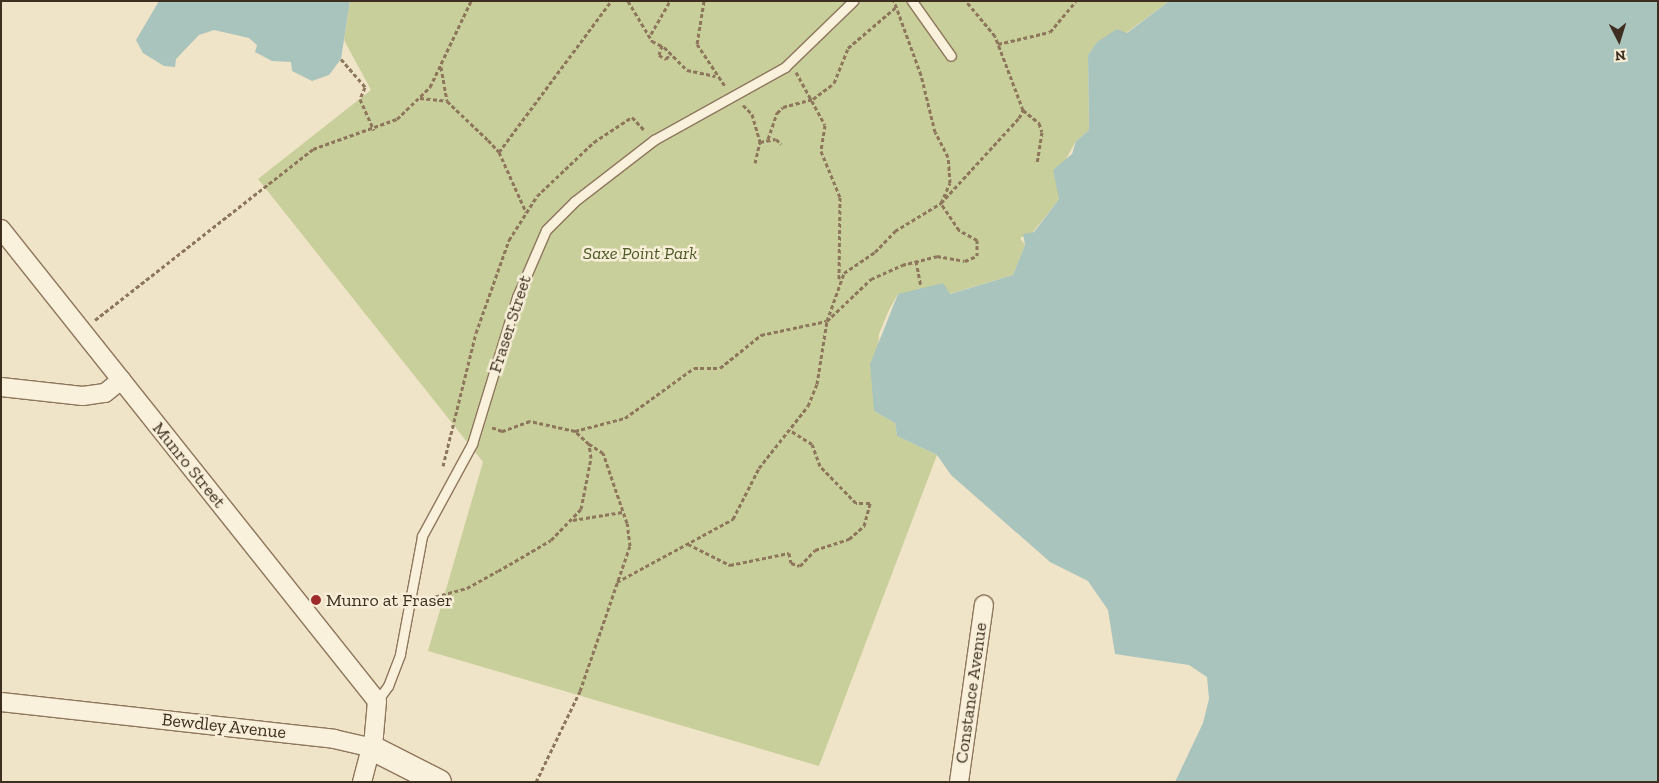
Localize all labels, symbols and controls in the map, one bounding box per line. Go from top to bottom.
north arrow [1594,15,1644,65]
text: N [1614,47,1626,64]
park label: Saxe Point Park [583,242,697,264]
street label: Fraser Street [484,272,536,376]
street label: Munro Street [148,418,230,512]
place label: Munro at Fraser [326,589,452,611]
marker: Munro at Fraser [310,594,322,606]
street label: Constance Avenue [950,621,992,765]
street label: Bewdley Avenue [160,709,288,743]

